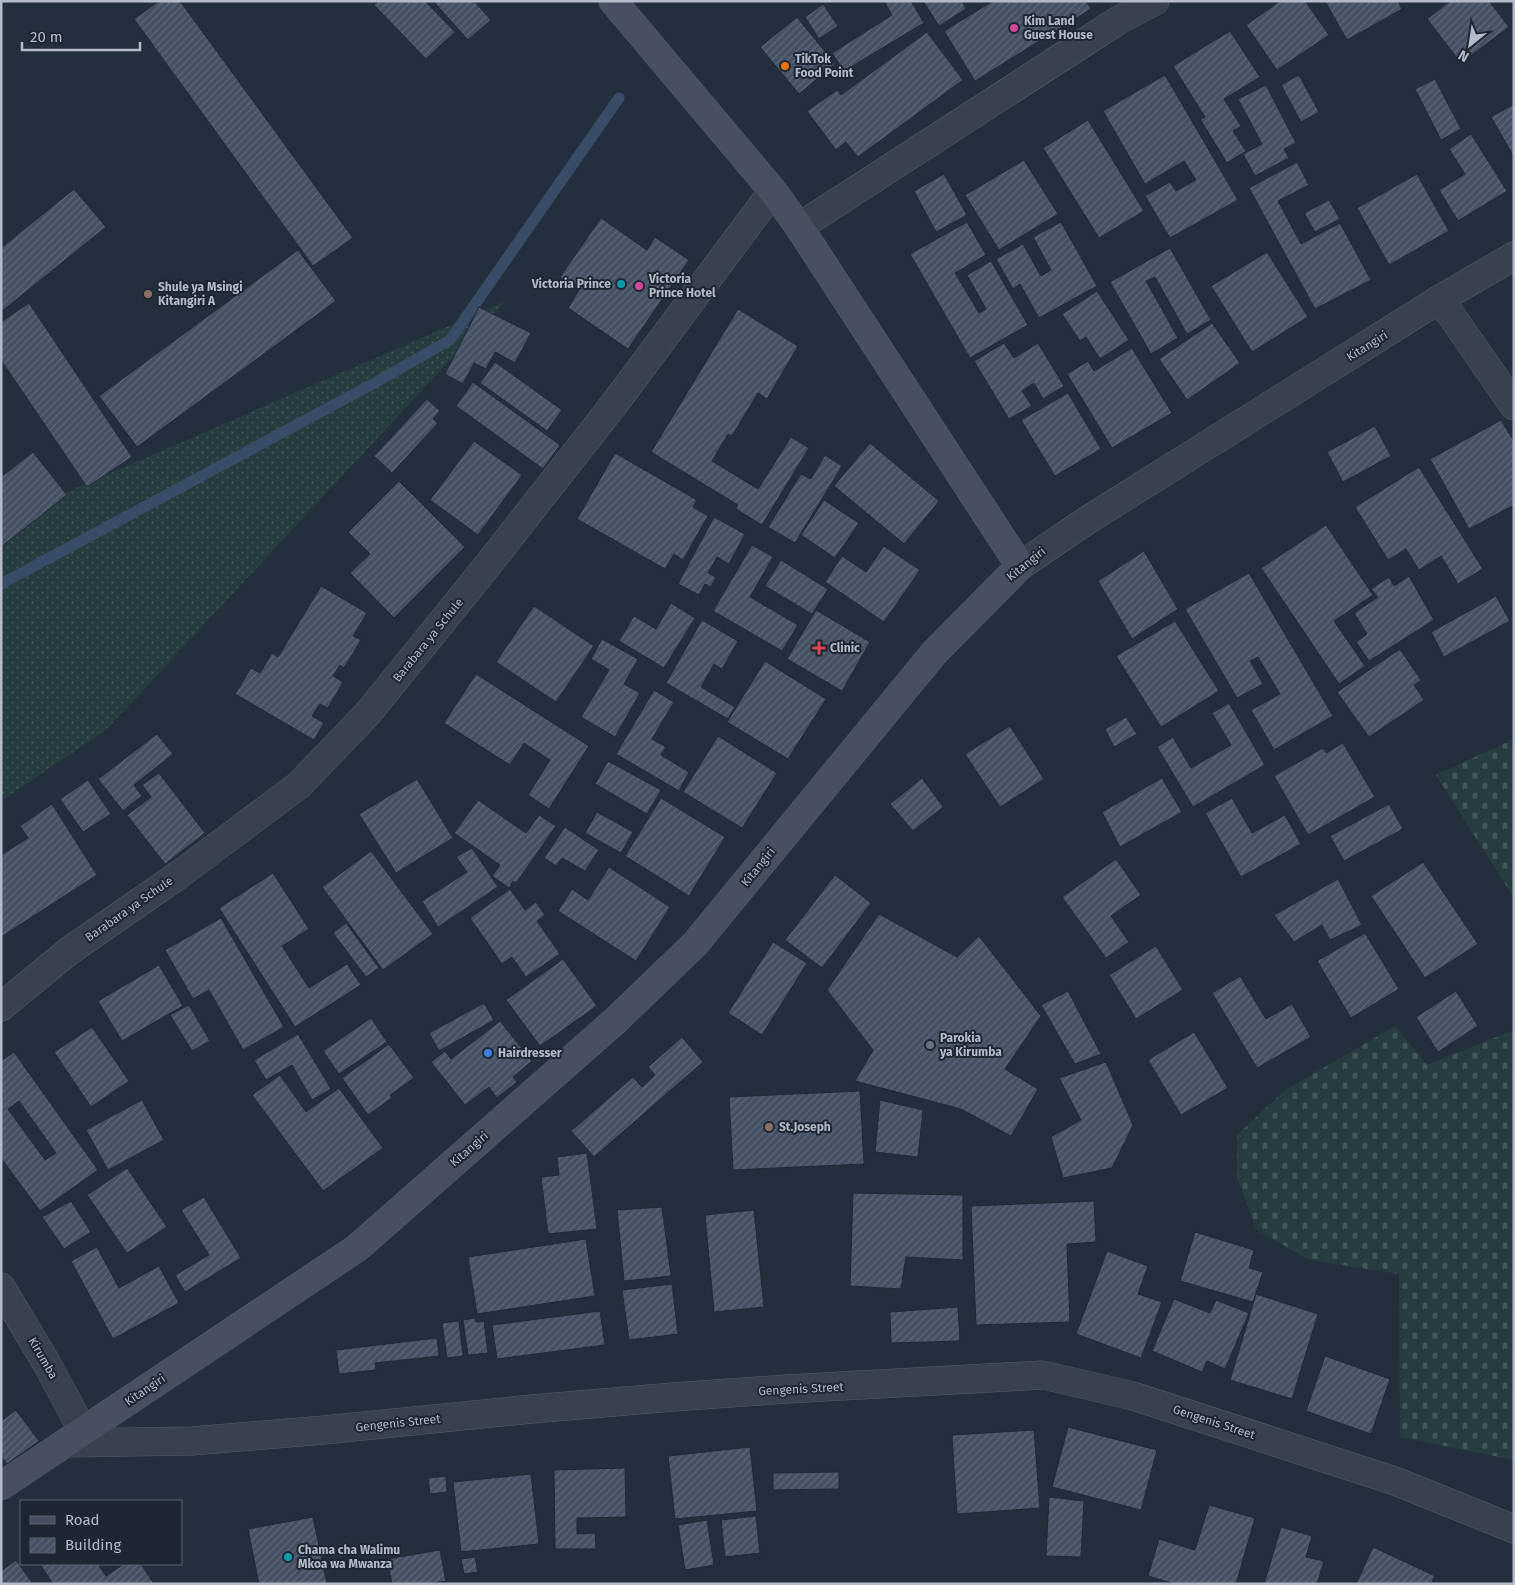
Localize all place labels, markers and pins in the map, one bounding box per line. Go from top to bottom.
place label: Kim Land Guest House [1024,14,1093,42]
marker: Kim Land Guest House [1008,22,1020,34]
place label: TikTok Food Point [795,52,854,80]
marker: TikTok Food Point [779,60,791,72]
place label: Victoria Prince Hotel [648,272,716,300]
place label: Victoria Prince [531,277,611,291]
marker: Victoria Prince [615,278,627,290]
place label: Shule ya Msingi Kitangiri A [158,280,243,308]
marker: Victoria Prince Hotel [633,280,645,292]
marker: Shule ya Msingi Kitangiri A [142,288,154,300]
marker: Clinic [812,641,826,655]
place label: Clinic [830,641,860,655]
place label: Parokia ya Kirumba [939,1031,1002,1059]
marker: Parokia ya Kirumba [924,1039,936,1051]
place label: Hairdresser [498,1046,562,1060]
marker: Hairdresser [482,1047,494,1059]
place label: St.Joseph [779,1120,831,1134]
marker: St.Joseph [763,1121,775,1133]
place label: Chama cha Walimu Mkoa wa Mwanza [298,1543,400,1571]
marker: Chama cha Walimu Mkoa wa Mwanza [282,1551,294,1563]

